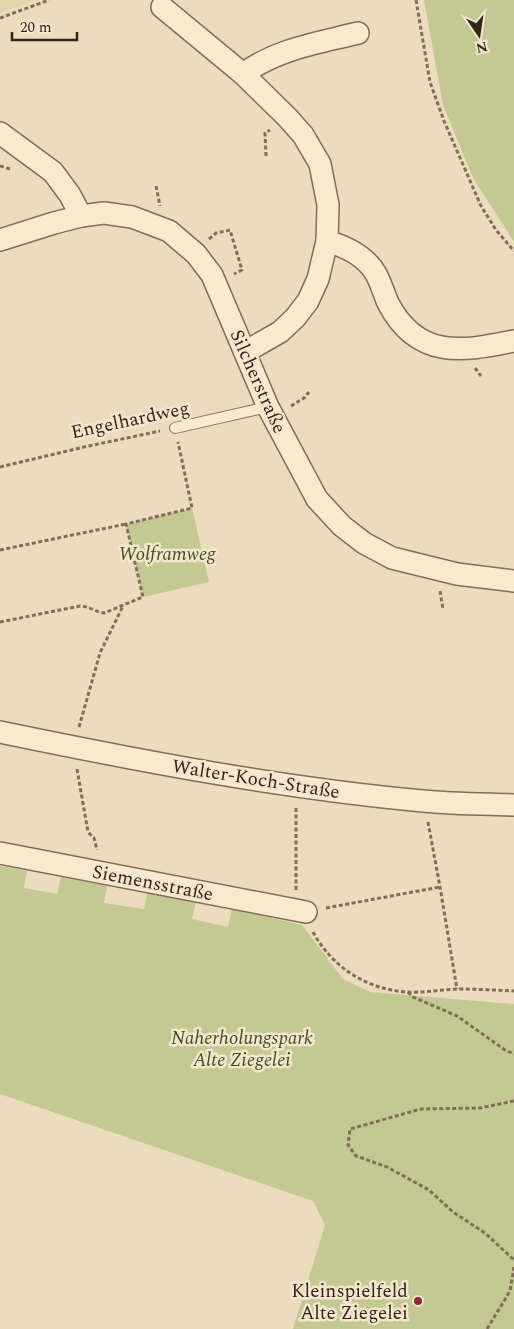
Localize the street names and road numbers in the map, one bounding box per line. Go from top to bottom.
street label: Silcherstraße [222,325,293,438]
street label: Engelhardweg [68,394,192,447]
street label: Walter-Koch-Straße [170,752,342,807]
street label: Siemensstraße [90,858,216,909]

